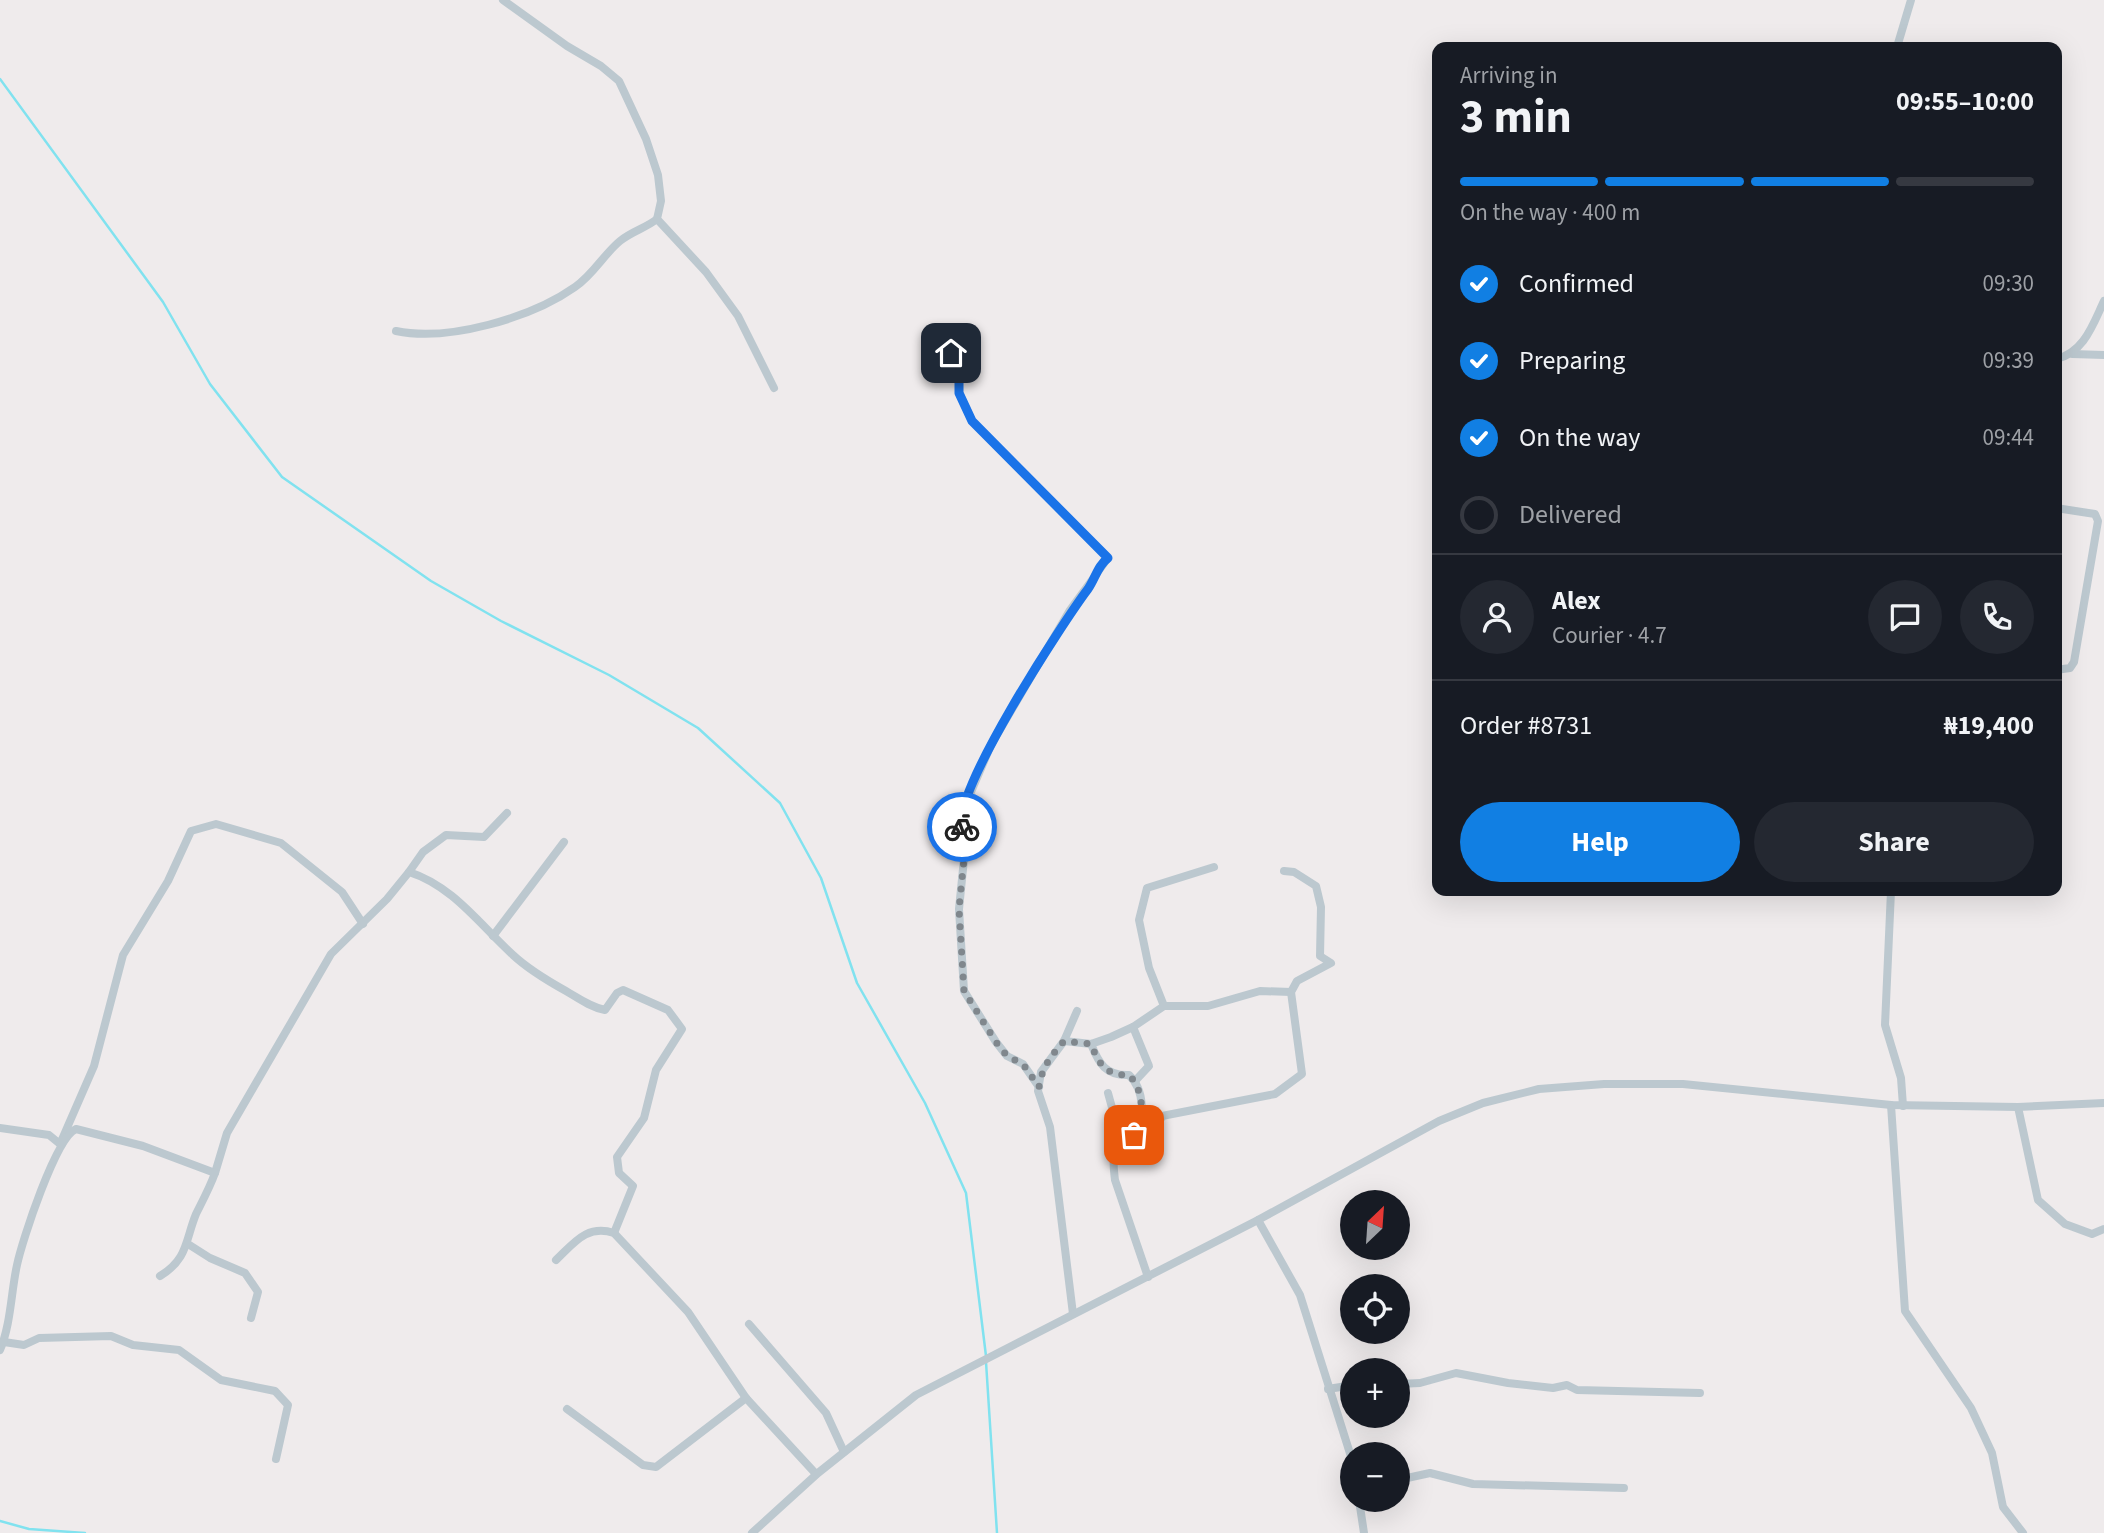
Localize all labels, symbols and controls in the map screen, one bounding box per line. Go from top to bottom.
text: Arriving in [1460,59,1558,92]
text: 09:55–10:00 [1896,83,2034,120]
text: 3 min [1460,85,1572,150]
text: On the way · 400 m [1460,196,1640,229]
icon: check [1460,265,1498,303]
text: Confirmed [1519,265,1634,302]
text: 09:30 [1983,267,2034,300]
pin [921,323,981,383]
icon: home [932,334,970,372]
icon: check [1460,342,1498,380]
text: Preparing [1519,342,1625,379]
text: 09:39 [1983,344,2034,377]
icon: check [1460,419,1498,457]
text: On the way [1519,419,1640,456]
text: 09:44 [1983,421,2034,454]
text: Delivered [1519,496,1622,533]
button: person [1460,580,1534,654]
button: chat [1868,580,1942,654]
button: phone [1960,580,2034,654]
text: Alex [1552,582,1601,619]
text: Courier · 4.7 [1552,619,1667,652]
text: Order #8731 [1460,707,1592,744]
text: ₦19,400 [1944,707,2034,744]
courier [927,792,997,862]
button: Help [1460,802,1740,882]
button: Share [1754,802,2034,882]
icon: bike [943,808,981,846]
pin [1104,1105,1164,1165]
icon: bag [1115,1116,1153,1154]
north arrow [1340,1190,1410,1260]
map controls [1340,1190,1410,1512]
button: locate [1340,1274,1410,1344]
button: + [1340,1358,1410,1428]
button: − [1340,1442,1410,1512]

